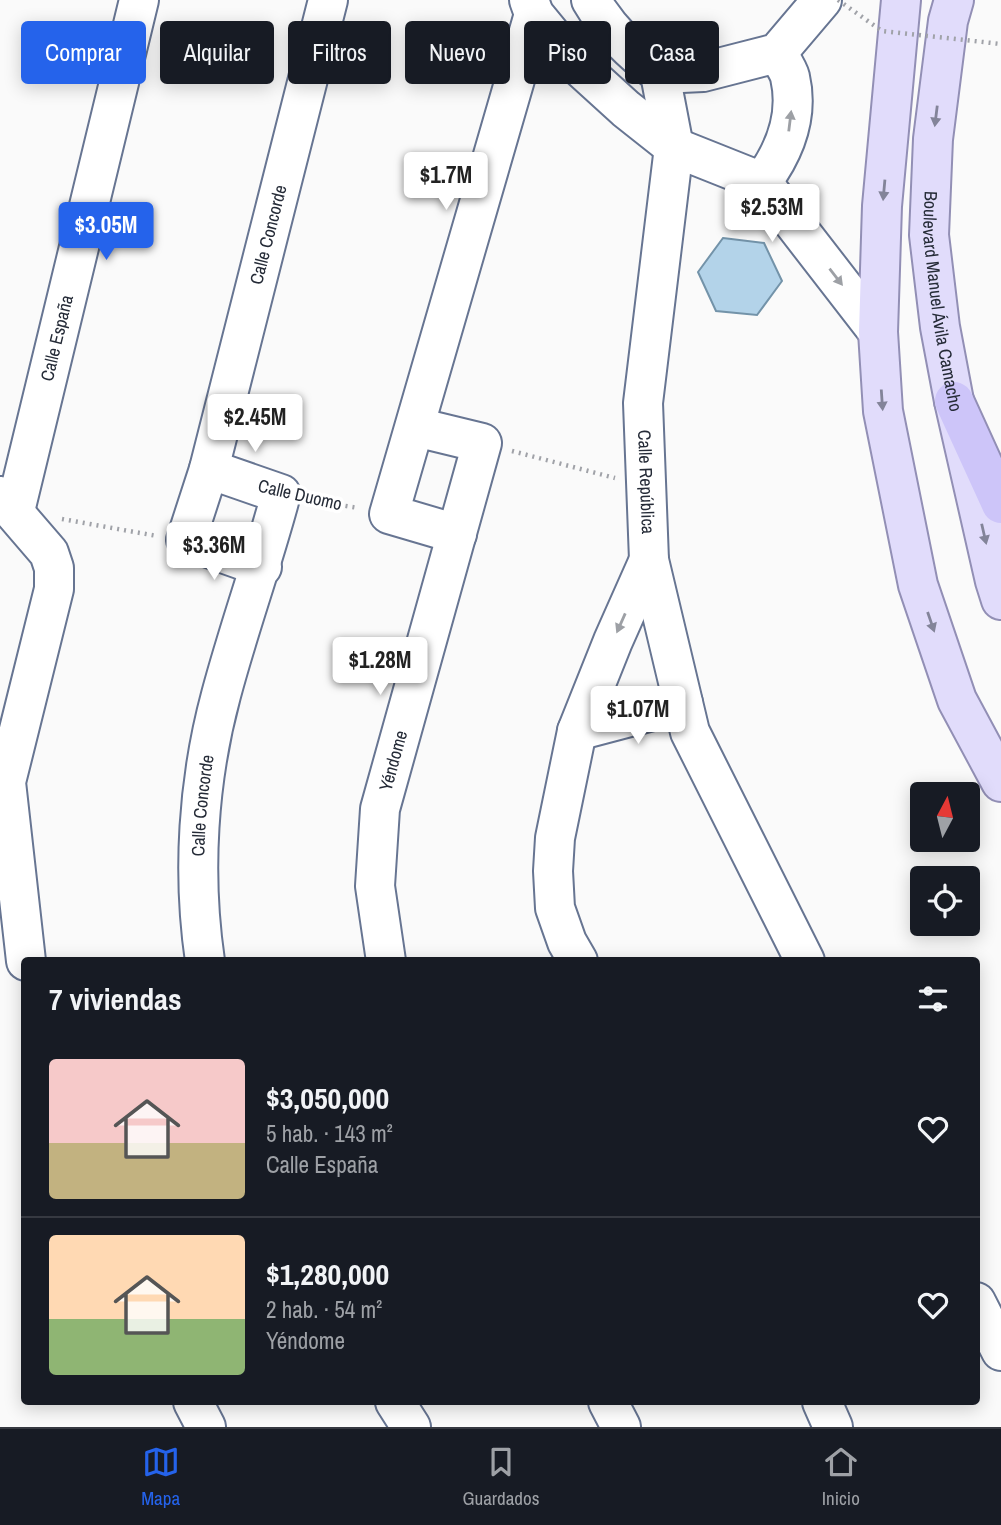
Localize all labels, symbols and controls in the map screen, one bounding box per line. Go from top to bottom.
chip: Comprar [21,21,146,84]
chip: Alquilar [160,21,274,84]
chip: Filtros [288,21,391,84]
chip: Nuevo [405,21,510,84]
chip: Piso [524,21,611,84]
chip: Casa [625,21,719,84]
one-way arrow [931,105,942,127]
one-way arrow [785,110,796,132]
pin: $1.7M [397,152,495,212]
text: $1.7M [420,159,472,190]
one-way arrow [878,179,889,201]
street label: Calle Concorde [243,182,293,287]
pin: $2.53M [715,184,829,244]
street label: Boulevard Manuel Ávila Camacho [917,190,969,414]
text: $2.53M [741,191,803,222]
pin: $3.05M [49,202,163,262]
text: $3.05M [75,209,137,240]
one-way arrow [828,268,842,286]
street label: Calle España [34,292,79,384]
one-way arrow [877,389,888,411]
pin: $2.45M [198,394,312,454]
text: $2.45M [224,401,286,432]
street label: Calle República [632,429,661,534]
street label: Calle Duomo [256,473,344,516]
pin: $3.36M [157,522,271,582]
one-way arrow [979,523,990,545]
text: $3.36M [183,529,245,560]
one-way arrow [615,612,626,633]
one-way arrow [926,612,936,633]
pin: $1.28M [323,638,437,697]
text: $1.28M [349,644,411,675]
pin: $1.07M [581,686,695,746]
text: $1.07M [607,693,669,724]
street label: Yéndome [373,728,413,794]
street label: Calle Concorde [185,753,220,857]
north arrow [910,782,980,852]
map controls [910,782,980,936]
button: locate [910,866,980,936]
text: 7 viviendas [49,979,182,1019]
icon: filters [914,980,952,1018]
text: $3,050,000 [266,1078,389,1118]
icon: home [105,1087,189,1171]
icon: heart [914,1110,952,1148]
text: 5 hab. · 143 m² [266,1118,393,1149]
text: Calle España [266,1149,378,1180]
text: $1,280,000 [266,1254,389,1294]
icon: home [105,1263,189,1347]
icon: heart [914,1286,952,1324]
text: 2 hab. · 54 m² [266,1294,382,1325]
text: Yéndome [266,1325,345,1356]
tab: Mapa [141,1443,180,1511]
tab: Guardados [462,1443,539,1511]
tab: Inicio [822,1443,860,1511]

